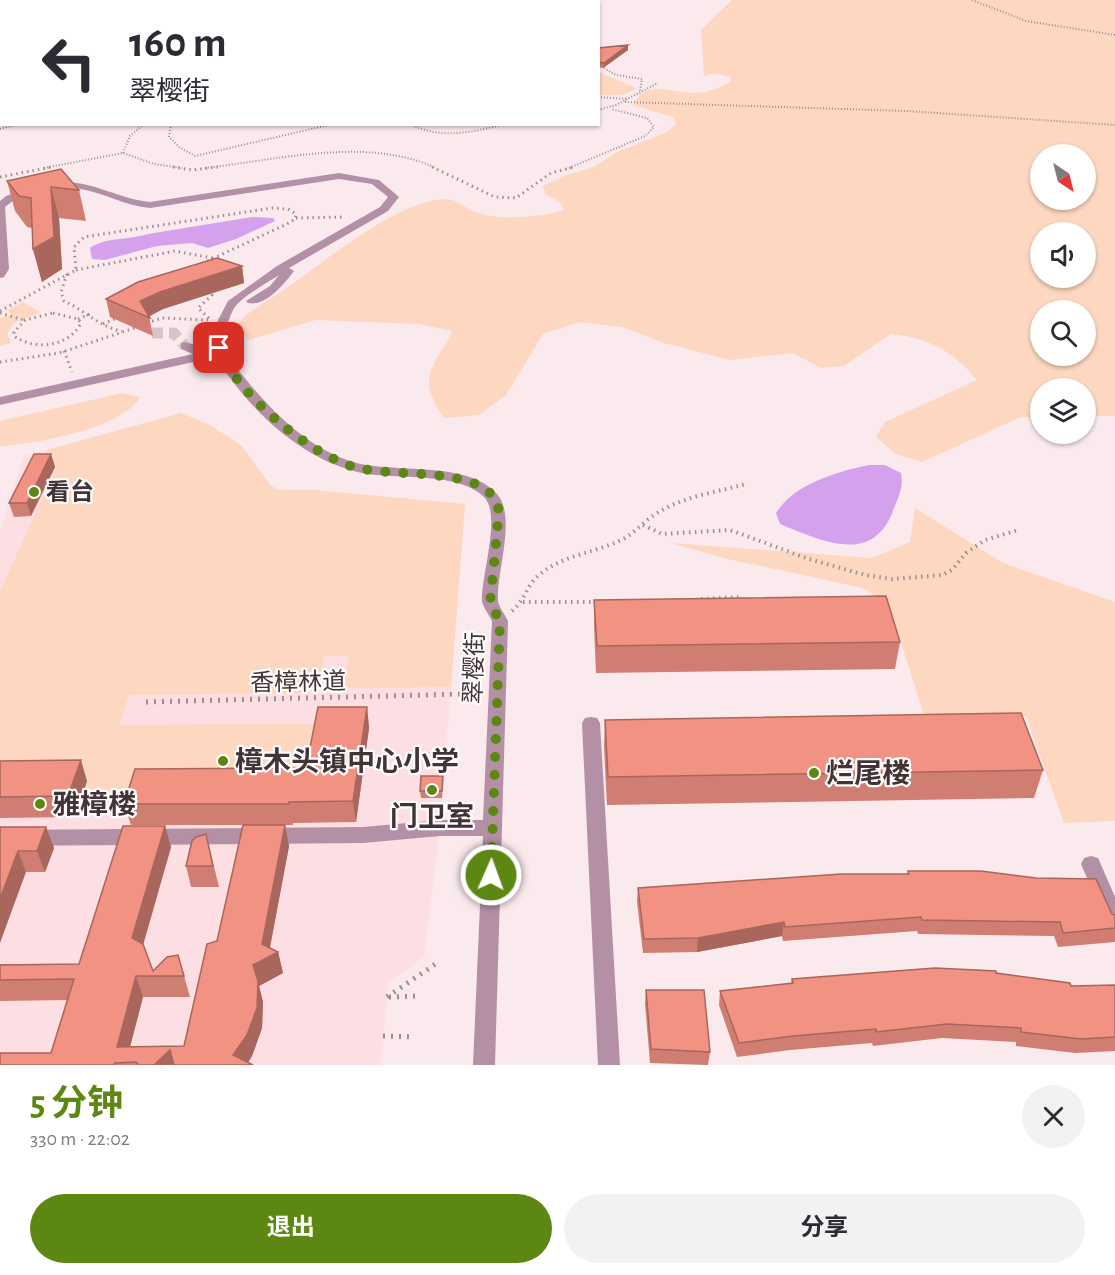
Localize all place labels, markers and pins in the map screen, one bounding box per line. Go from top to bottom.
pin [193,322,244,373]
place label: 看台 [46,479,94,505]
marker: 看台 [27,485,41,499]
place label: 樟木头镇中心小学 [235,746,459,777]
marker: 樟木头镇中心小学 [216,754,230,768]
place label: 烂尾楼 [826,759,910,789]
marker: 烂尾楼 [807,766,821,780]
marker: 门卫室 [425,783,439,797]
place label: 雅樟楼 [52,789,136,820]
marker: 雅樟楼 [33,797,47,811]
place label: 门卫室 [390,801,474,832]

